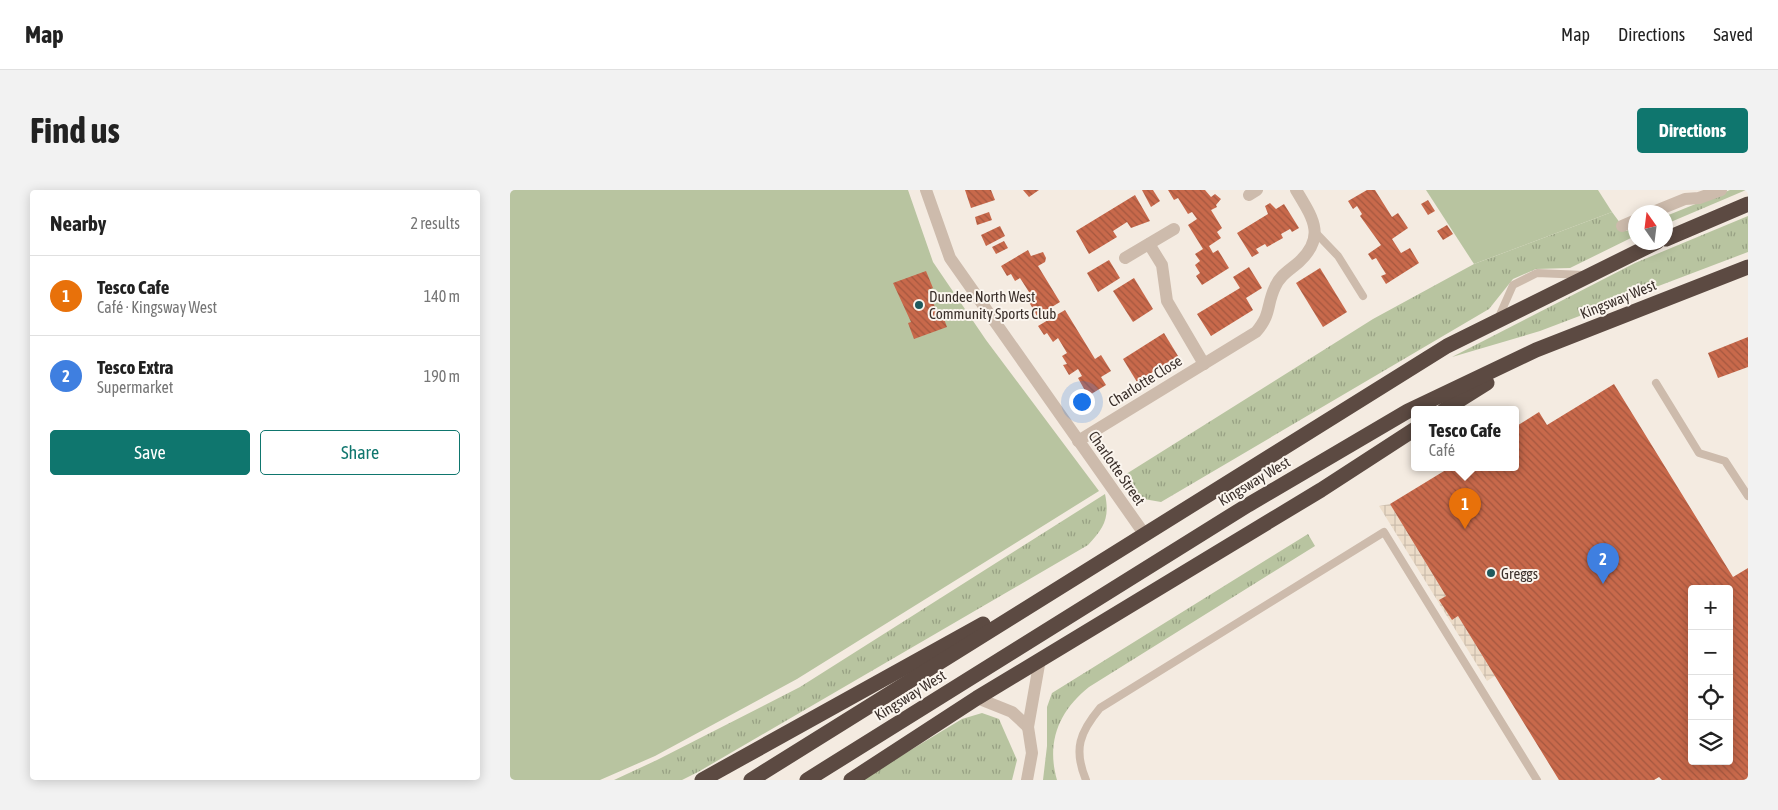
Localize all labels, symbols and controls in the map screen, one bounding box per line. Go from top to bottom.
text: Map [25,21,64,48]
text: Map [1561,24,1590,45]
text: Directions [1618,24,1685,45]
text: Saved [1713,24,1753,45]
button: Directions [1637,108,1748,153]
text: Find us [30,110,120,150]
north arrow [1628,205,1673,250]
text: Nearby [50,211,106,235]
text: 2 results [410,214,460,232]
text: Tesco Cafe [97,276,169,298]
street label: Kingsway West [1577,276,1659,322]
text: 1 [62,287,70,305]
text: 140 m [424,287,460,305]
place label: Dundee North West Community Sports Club [929,288,1056,322]
text: Café · Kingsway West [97,298,217,316]
marker: Dundee North West Community Sports Club [913,299,925,311]
street label: Charlotte Close [1105,352,1185,410]
text: Tesco Extra [97,356,173,378]
text: 2 [62,367,70,385]
text: 190 m [424,367,460,385]
text: Supermarket [97,378,173,396]
your location [1069,389,1095,415]
popup [1411,406,1519,471]
text: Tesco Cafe [1429,419,1501,441]
street label: Charlotte Street [1085,428,1149,508]
button: Save [50,430,250,475]
button: Share [260,430,460,475]
text: Café [1429,441,1455,459]
street label: Kingsway West [1215,453,1293,509]
pin: 1 [1449,488,1481,529]
pin: 2 [1587,543,1619,584]
place label: Greggs [1501,565,1538,582]
marker: Greggs [1485,567,1497,579]
map controls [1688,585,1733,765]
button: + [1688,585,1733,630]
button: − [1688,630,1733,675]
street label: Kingsway West [871,666,949,724]
button: locate [1688,675,1733,720]
button: layers [1688,720,1733,765]

